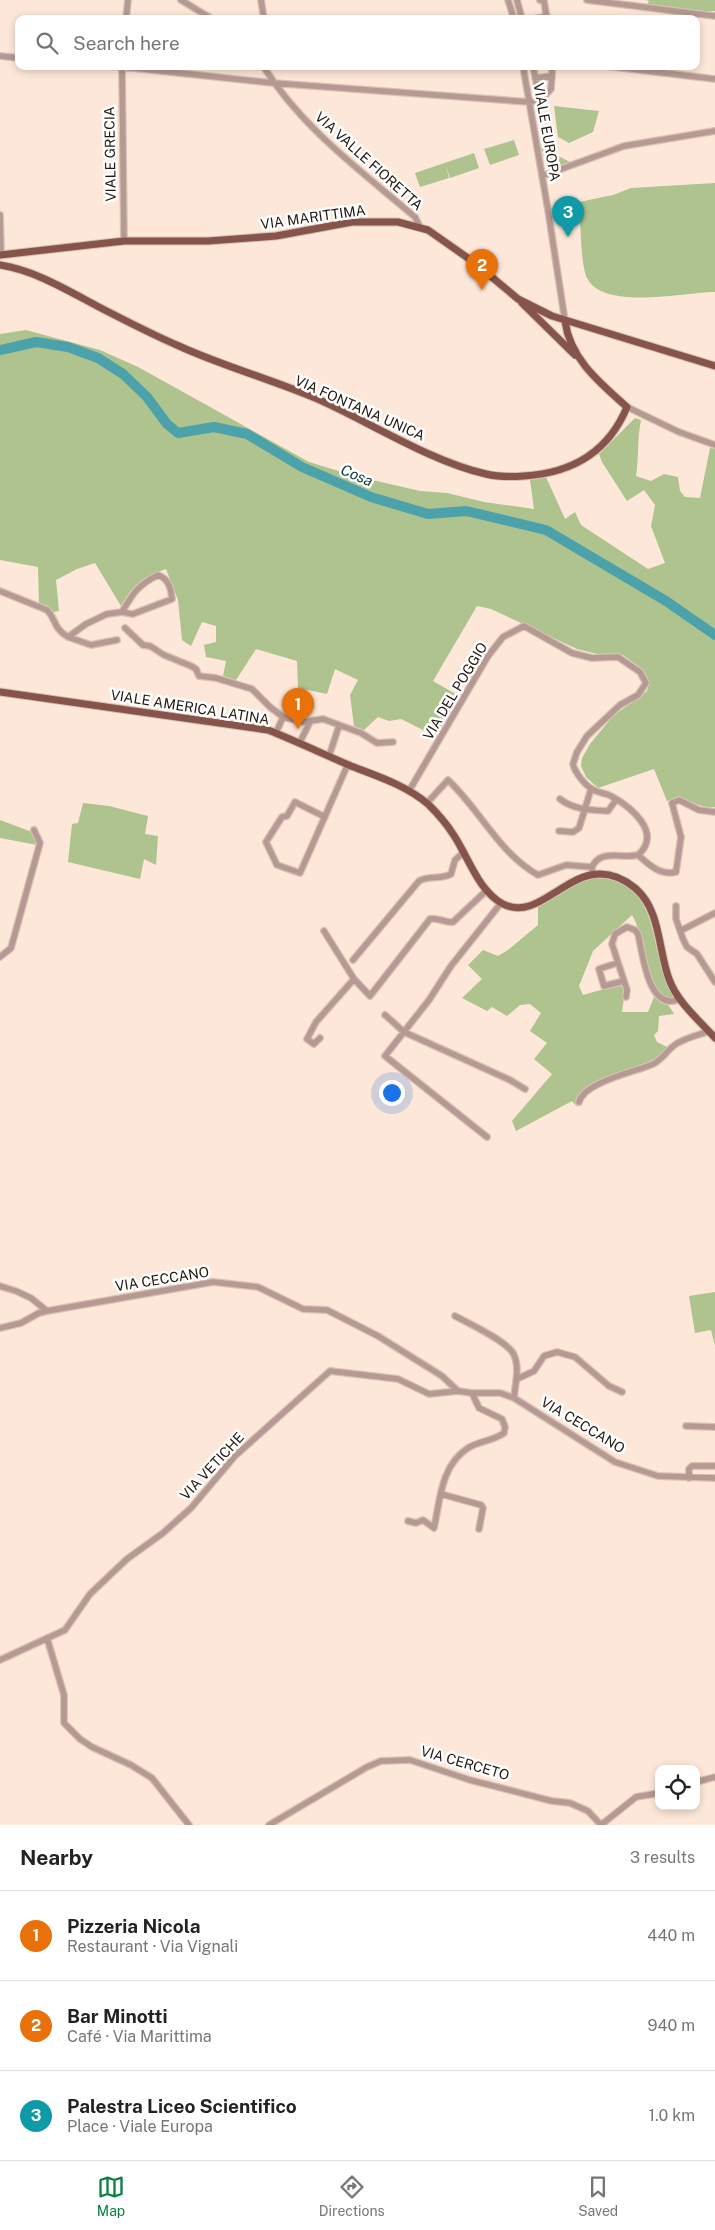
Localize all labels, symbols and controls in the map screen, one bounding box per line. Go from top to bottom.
search box [15,15,700,70]
icon: search [33,29,61,57]
text: Search here [73,32,180,54]
street label: VIALE EUROPA [530,82,564,182]
street label: VIALE GRECIA [101,106,119,202]
street label: VIA VALLE FIORETTA [312,109,426,214]
pin: 3 [552,196,584,237]
street label: VIA MARITTIMA [260,202,367,232]
pin: 2 [466,249,498,290]
street label: VIA FONTANA UNICA [293,372,427,444]
water label: Cosa [338,461,376,489]
street label: VIA DEL POGGIO [420,639,490,743]
street label: VIALE AMERICA LATINA [109,687,271,727]
pin: 1 [282,688,314,729]
your location [379,1080,405,1106]
street label: VIA CECCANO [114,1264,210,1294]
street label: VIA CECCANO [538,1394,628,1456]
street label: VIA VETICHE [177,1429,247,1503]
street label: VIA CERCETO [419,1743,511,1783]
map controls [655,1765,700,1810]
button: locate [655,1765,700,1810]
text: Nearby [20,1845,93,1870]
text: 3 results [630,1848,695,1867]
text: Pizzeria Nicola [67,1915,201,1937]
text: 1 [33,1926,39,1945]
text: 440 m [647,1926,695,1945]
text: Restaurant · Via Vignali [67,1937,238,1956]
text: Bar Minotti [67,2005,168,2027]
text: 2 [31,2016,41,2035]
text: 940 m [647,2016,695,2035]
text: Café · Via Marittima [67,2027,212,2046]
text: Palestra Liceo Scientifico [67,2095,297,2117]
text: 3 [31,2106,41,2125]
text: 1.0 km [648,2106,695,2125]
text: Place · Viale Europa [67,2117,213,2136]
tab: Map [97,2173,125,2219]
tab: Directions [319,2173,385,2219]
tab: Saved [578,2173,618,2219]

